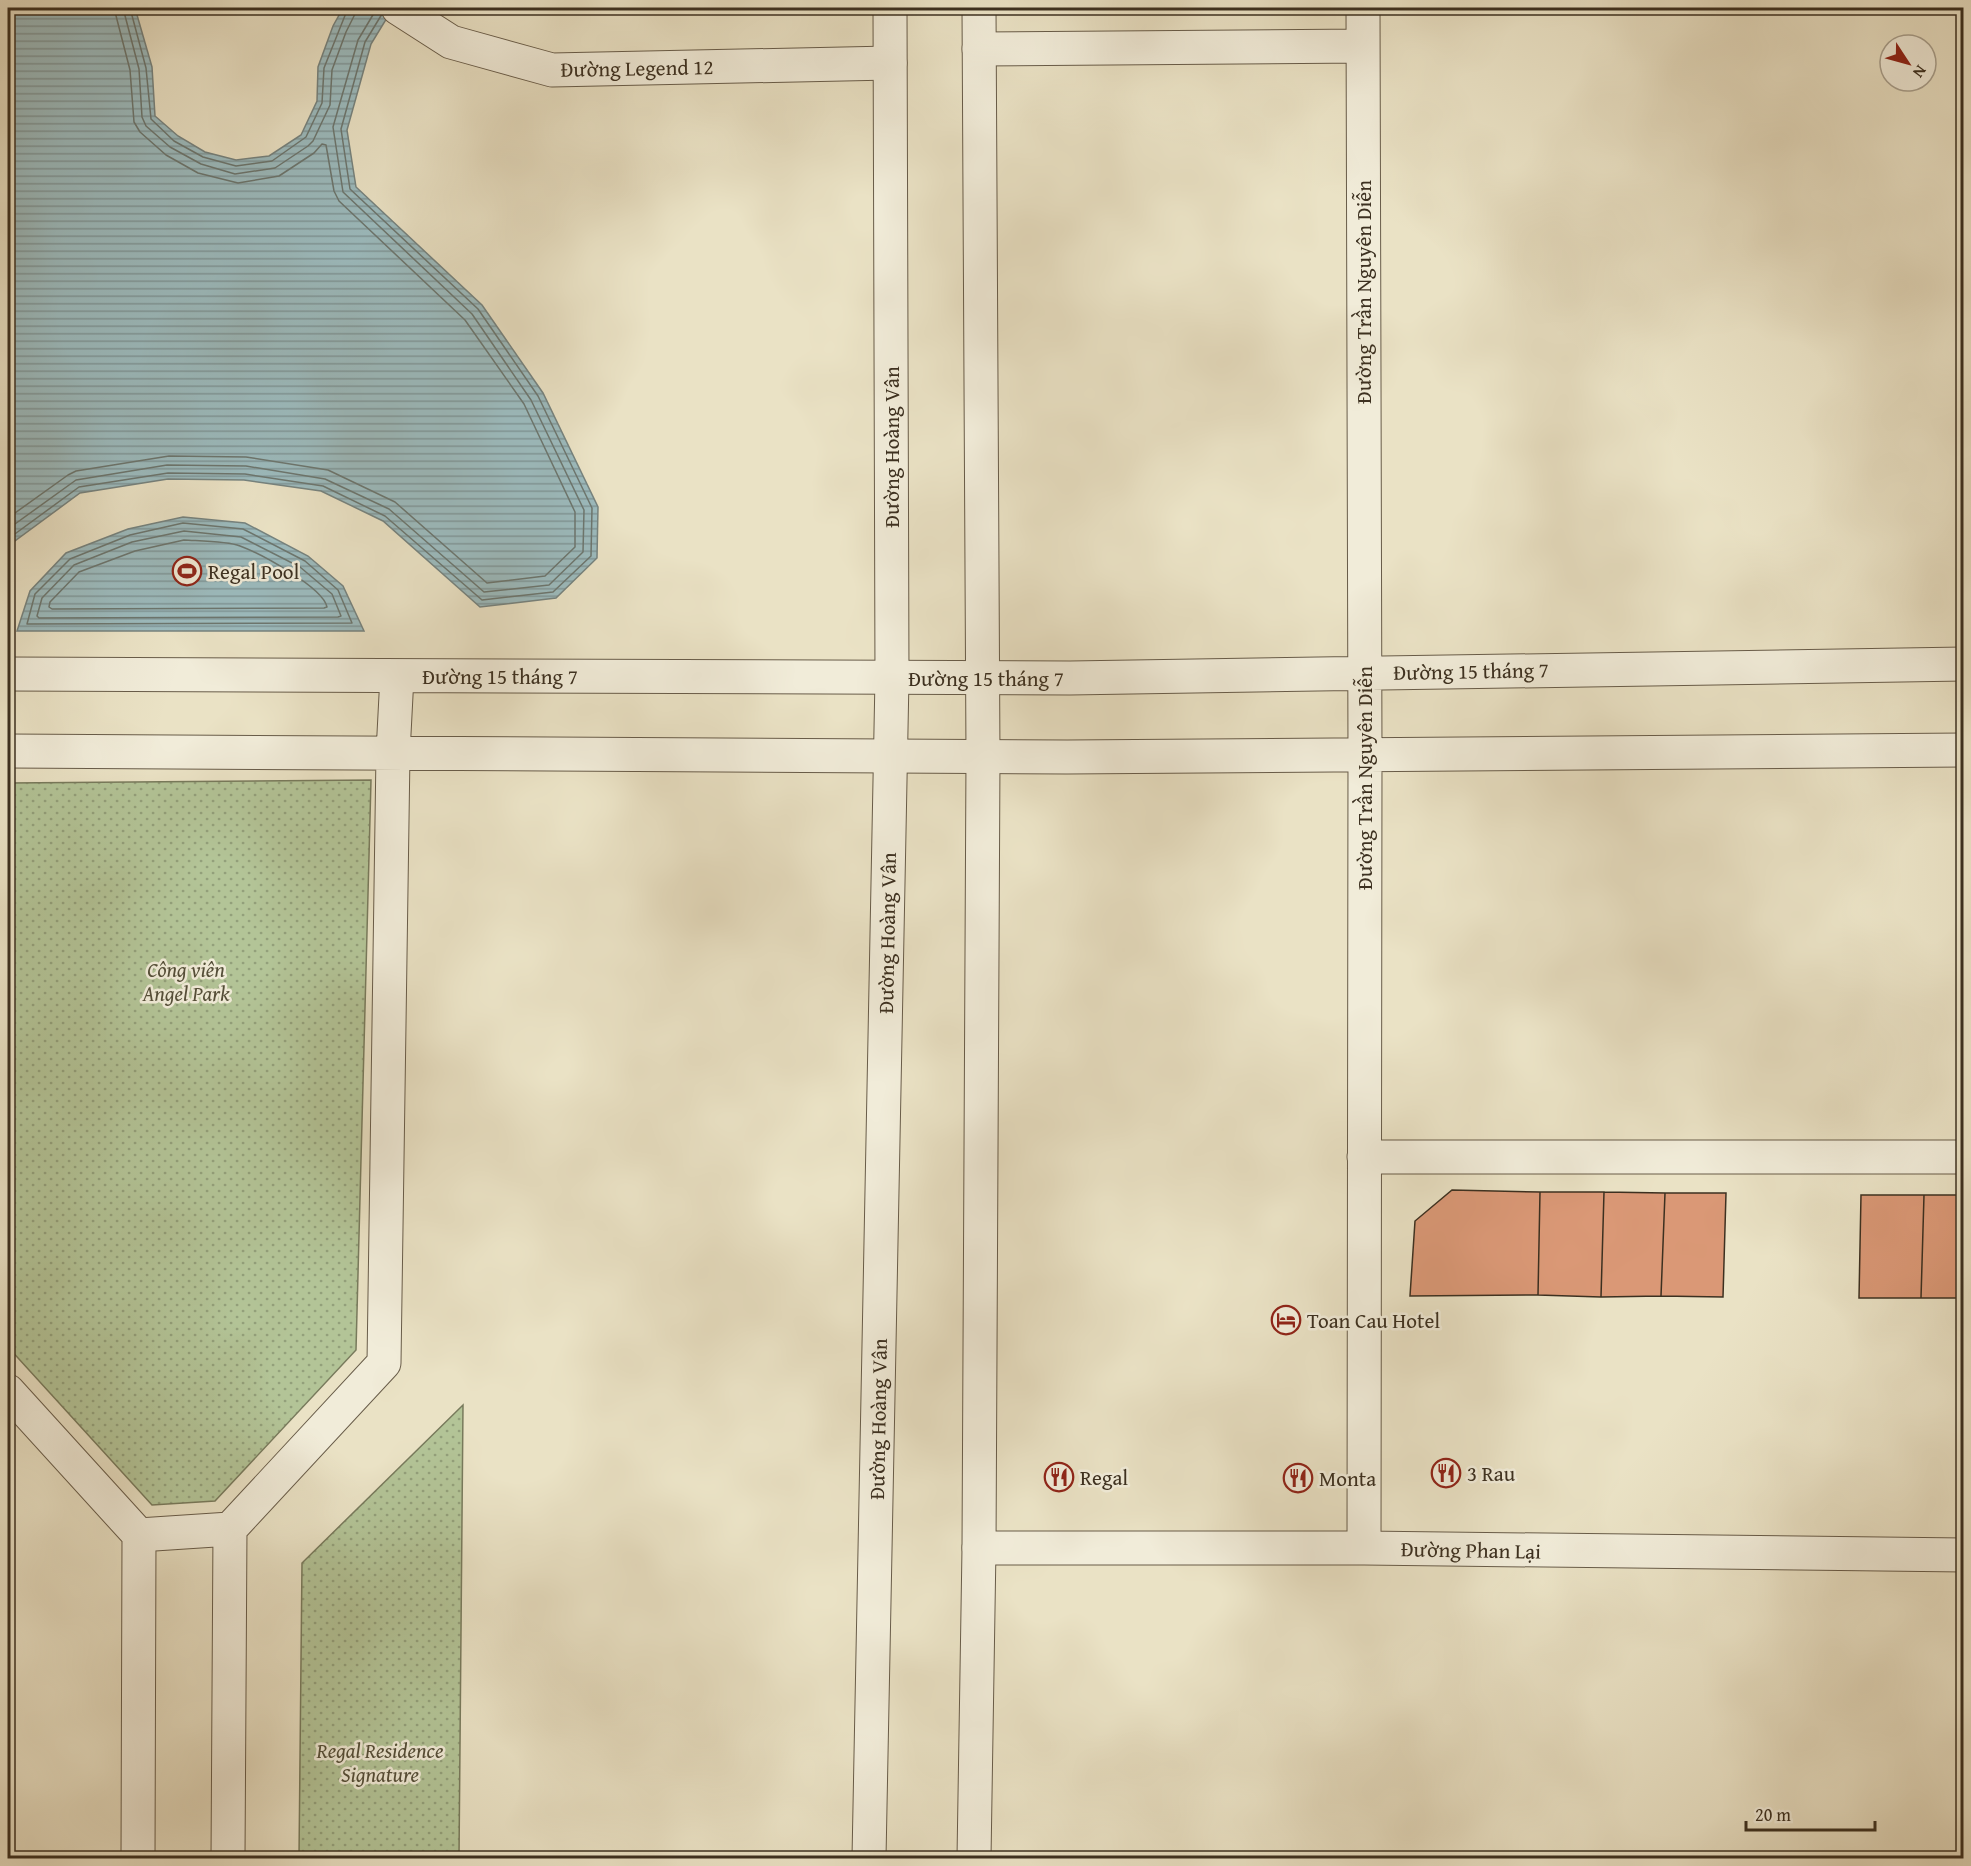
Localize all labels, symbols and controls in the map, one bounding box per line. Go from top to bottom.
north arrow [1878,33,1938,93]
street label: Đường Legend 12 [560,51,714,85]
text: N [1907,60,1933,83]
street label: Đường Trần Nguyên Diễn [1348,180,1379,404]
street label: Đường Hoàng Vân [876,366,907,528]
sports icon: Regal Pool [171,555,203,587]
place label: Regal Pool [208,556,300,587]
street label: Đường 15 tháng 7 [1393,654,1549,688]
street label: Đường 15 tháng 7 [422,661,578,692]
street label: Đường 15 tháng 7 [908,663,1064,694]
street label: Đường Trần Nguyên Diễn [1349,666,1380,890]
street label: Đường Hoàng Vân [870,852,904,1014]
park label: Công viên Angel Park [141,954,230,1009]
hotel icon: Toan Cau Hotel [1270,1304,1302,1336]
place label: Toan Cau Hotel [1307,1305,1440,1336]
street label: Đường Hoàng Vân [861,1338,895,1500]
restaurant icon: 3 Rau [1430,1457,1462,1489]
place label: 3 Rau [1467,1458,1516,1489]
restaurant icon: Regal [1043,1461,1075,1493]
place label: Regal [1080,1462,1128,1493]
restaurant icon: Monta [1282,1462,1314,1494]
place label: Monta [1319,1463,1376,1494]
street label: Đường Phan Lại [1401,1533,1541,1567]
park label: Regal Residence Signature [315,1735,444,1790]
scale bar [1746,1794,1875,1832]
text: 20 m [1755,1801,1791,1828]

